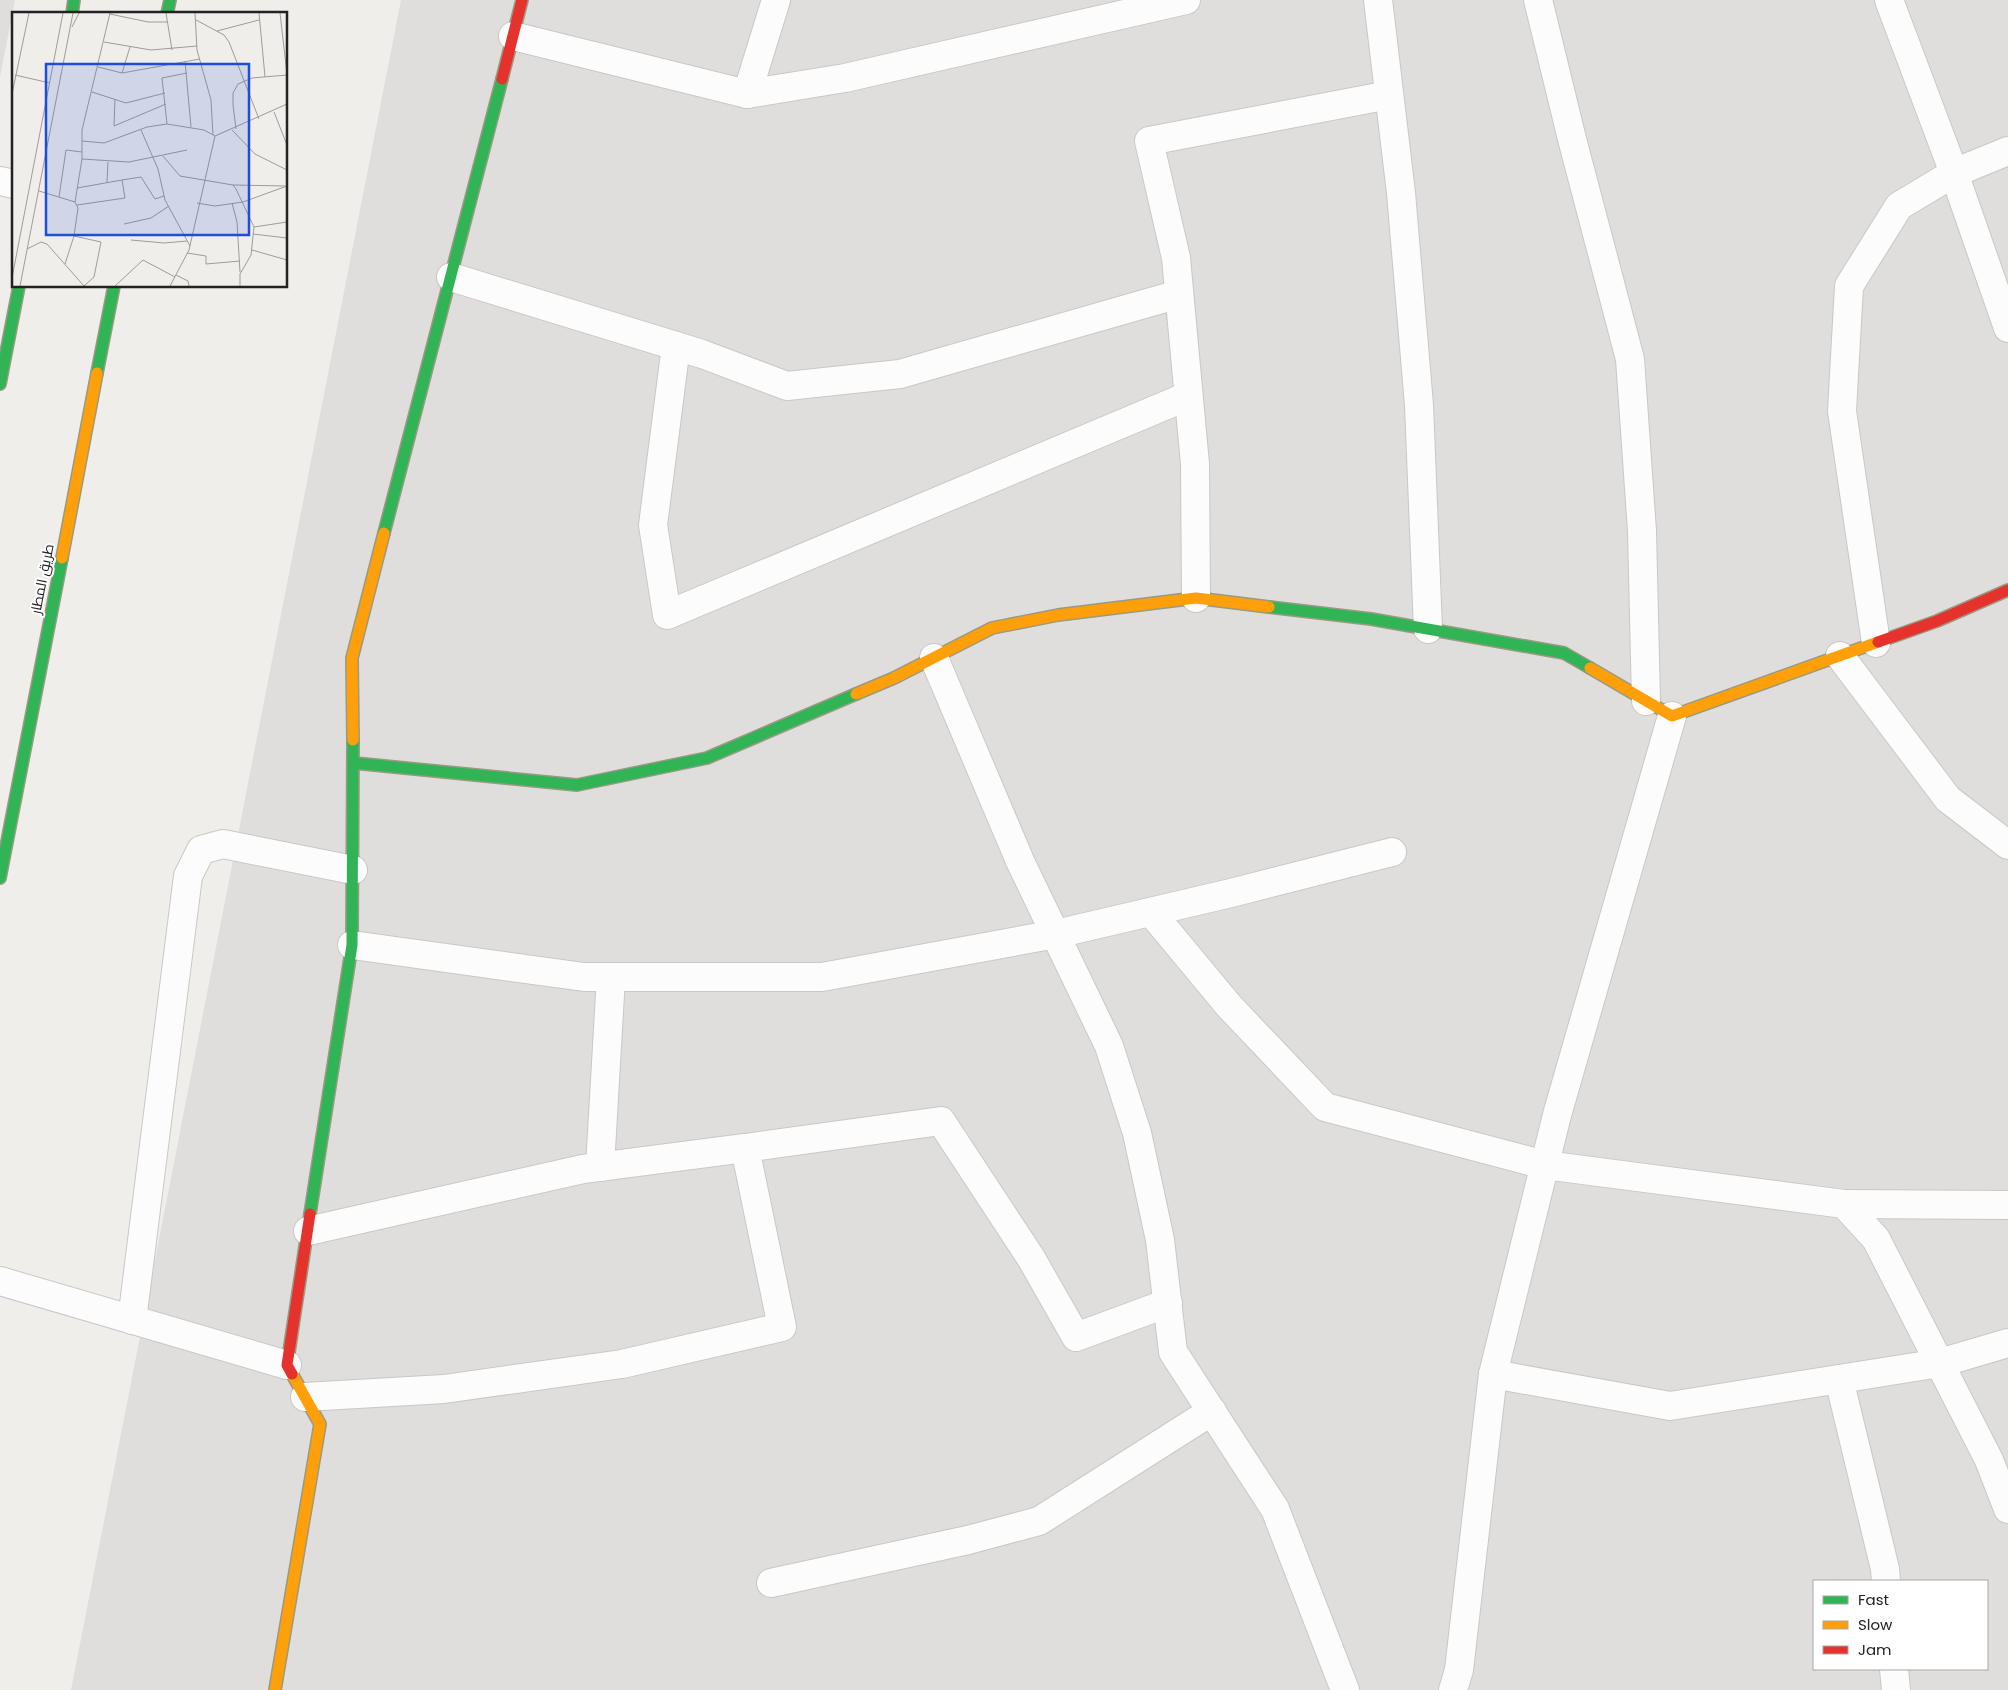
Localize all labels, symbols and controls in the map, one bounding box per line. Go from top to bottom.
inset map [12,12,288,288]
street label: طريق المطار [25,542,59,617]
legend [1813,1580,1988,1670]
text: Fast [1858,1589,1889,1610]
text: Slow [1858,1614,1893,1635]
text: Jam [1858,1639,1892,1660]

